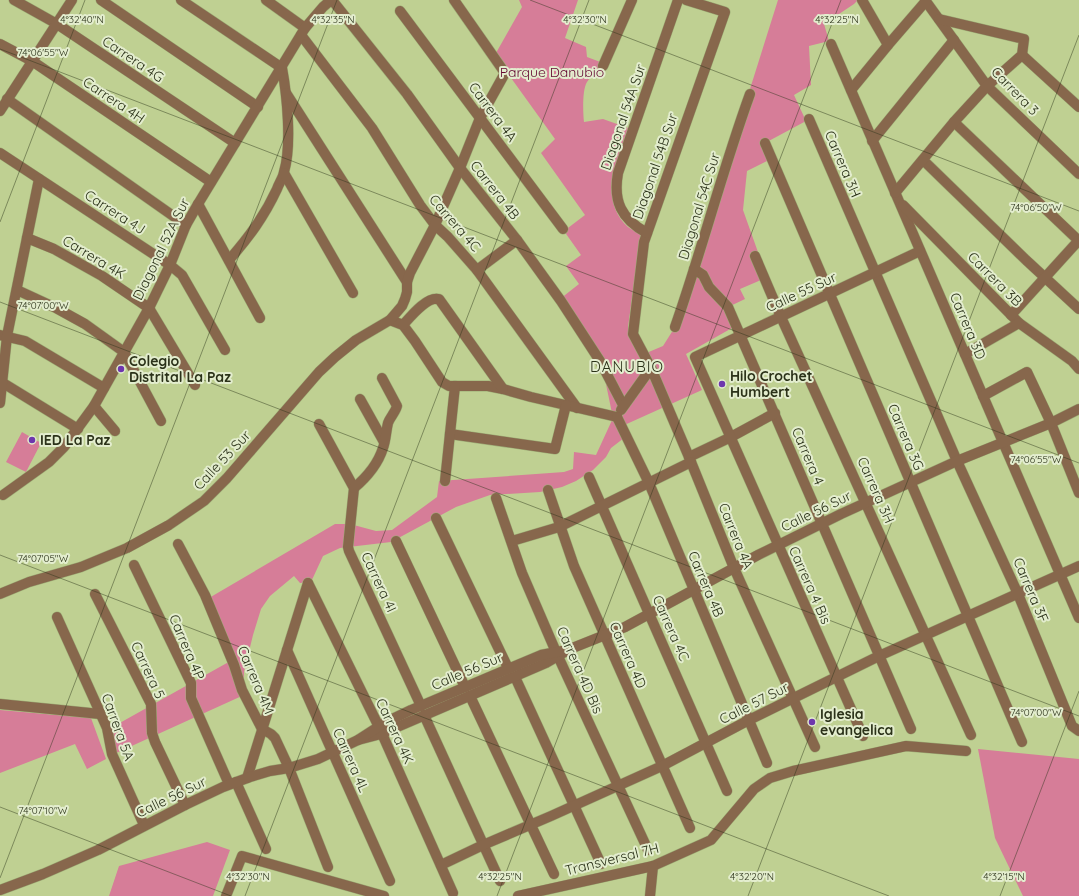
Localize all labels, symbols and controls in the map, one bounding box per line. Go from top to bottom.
text: 4°32'40"N [60,13,104,26]
text: 4°32'35"N [311,13,355,26]
text: 4°32'30"N [563,13,607,26]
text: 4°32'25"N [815,13,859,26]
street label: Carrera 4G [99,32,167,86]
text: 74°06'55"W [18,46,69,59]
street label: Diagonal 54A Sur [596,61,650,173]
park label: Parque Danubio [500,63,604,81]
street label: Carrera 3 [987,63,1043,119]
street label: Carrera 4H [80,73,148,127]
street label: Carrera 4A [465,79,521,145]
street label: Diagonal 54B Sur [628,110,682,222]
street label: Carrera 3H [821,128,865,200]
street label: Diagonal 54C Sur [674,150,724,262]
street label: Carrera 4B [466,157,524,223]
street label: Carrera 4J [81,186,149,238]
street label: Carrera 4C [425,191,485,255]
street label: Diagonal 52A Sur [128,194,194,303]
text: 74°06'50"W [1010,201,1062,214]
street label: Carrera 4K [59,231,129,283]
street label: Carrera 3B [964,248,1026,310]
street label: Calle 55 Sur [763,268,840,316]
street label: Carrera 3D [946,290,990,362]
text: 74°07'00"W [17,299,69,312]
place label: Colegio Distrital La Paz [129,352,231,386]
district label: DANUBIO [590,357,664,376]
marker: Colegio Distrital La Paz [116,364,126,374]
place label: Hilo Crochet Humbert [730,367,813,401]
marker: Hilo Crochet Humbert [717,379,727,389]
street label: Carrera 3G [884,401,928,473]
street label: Carrera 4 [788,424,828,488]
street label: Calle 53 Sur [190,426,255,494]
place label: IED La Paz [40,431,111,449]
marker: IED La Paz [27,435,37,445]
text: 74°06'55"W [1011,453,1062,466]
street label: Carrera 3H [853,454,899,526]
street label: Calle 56 Sur [778,486,855,536]
street label: Carrera 4A [715,500,757,572]
street label: Carrera 4 Bis [785,543,835,627]
street label: Carrera 4B [684,548,728,620]
street label: Carrera 4I [357,549,401,615]
text: 74°07'05"W [18,552,69,565]
street label: Carrera 3F [1009,555,1053,625]
street label: Carrera 4C [649,592,693,664]
street label: Carrera 4P [165,612,209,682]
street label: Carrera 4D [605,619,651,691]
street label: Carrera 4D Bis [553,624,607,716]
street label: Carrera 5 [127,638,169,702]
street label: Carrera 4M [234,643,278,717]
street label: Calle 56 Sur [429,648,506,694]
street label: Calle 57 Sur [716,678,792,728]
street label: Carrera 5A [98,691,138,763]
street label: Carrera 4K [372,695,418,767]
place label: Iglesia evangelica [820,705,893,739]
text: 74°07'00"W [1010,706,1062,719]
marker: Iglesia evangelica [807,717,817,727]
street label: Carrera 4L [329,725,373,795]
street label: Calle 56 Sur [133,772,210,822]
text: 74°07'10"W [19,804,68,817]
street label: Transversal 7H [563,839,661,879]
text: 4°32'30"N [226,870,270,883]
text: 4°32'25"N [478,870,522,883]
text: 4°32'20"N [730,870,774,883]
text: 4°32'15"N [983,870,1025,883]

